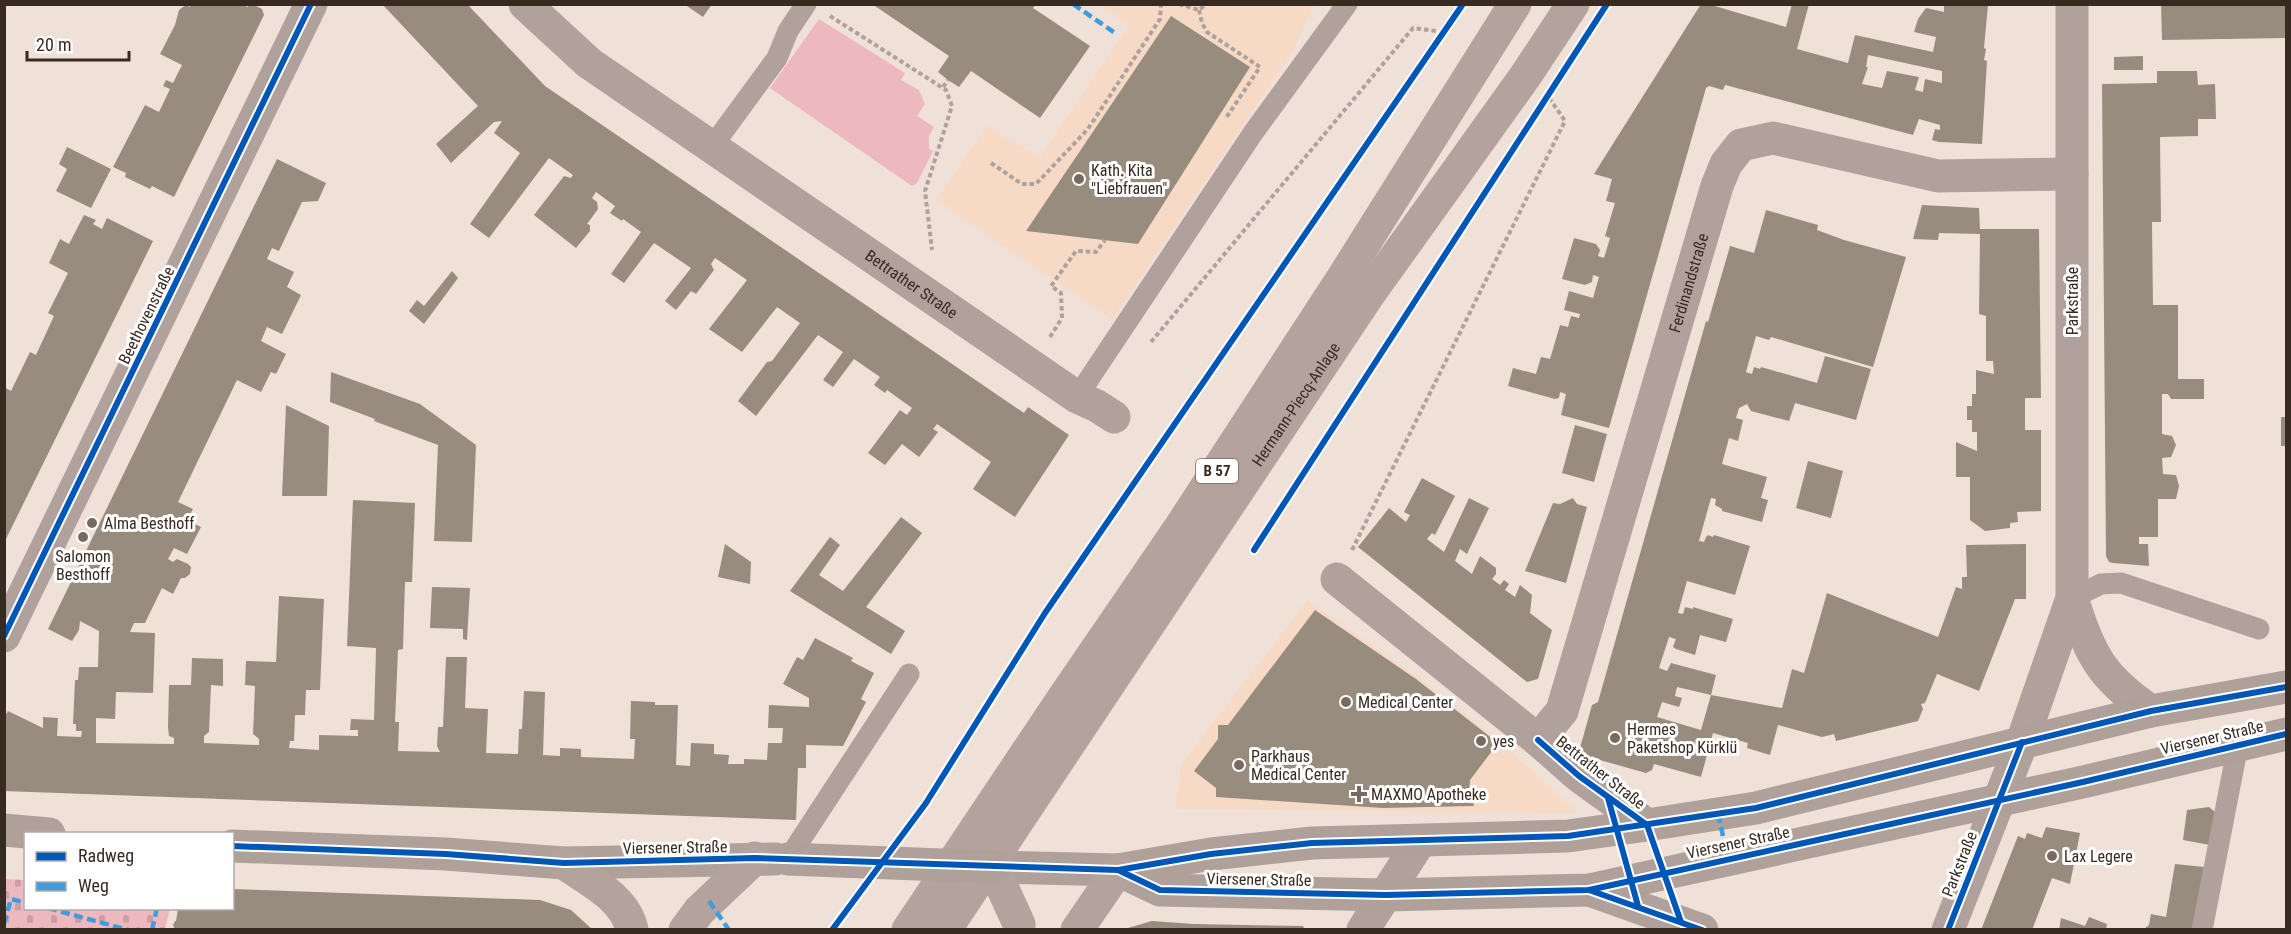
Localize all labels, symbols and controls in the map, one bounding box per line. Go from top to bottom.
scale bar [27,24,129,62]
text: 20 m [36,34,71,55]
place label: Kath. Kita "Liebfrauen" [1091,161,1167,198]
marker: Kath. Kita "Liebfrauen" [1072,172,1086,186]
street label: Ferdinandstraße [1665,231,1713,335]
street label: Bettrather Straße [862,246,961,322]
street label: Beethovenstraße [115,263,178,367]
street label: Parkstraße [2063,267,2082,335]
street label: Hermann-Piecq-Anlage [1248,339,1344,470]
road number: B 57 [1196,459,1238,483]
place label: Alma Besthoff [104,514,194,533]
marker: Alma Besthoff [85,516,99,530]
marker: Salomon Besthoff [76,530,90,544]
place label: Salomon Besthoff [55,547,111,584]
place label: Medical Center [1358,693,1453,712]
marker: Medical Center [1339,695,1353,709]
street label: Viersener Straße [2159,716,2265,759]
place label: Hermes Paketshop Kürklü [1627,720,1737,757]
marker: Hermes Paketshop Kürklü [1608,731,1622,745]
place label: yes [1493,732,1514,751]
street label: Bettrather Straße [1552,732,1649,813]
marker: yes [1474,734,1488,748]
place label: Parkhaus Medical Center [1251,747,1346,784]
marker: Parkhaus Medical Center [1232,758,1246,772]
place label: MAXMO Apotheke [1371,785,1486,804]
marker: MAXMO Apotheke [1352,787,1366,801]
street label: Viersener Straße [1685,822,1791,863]
street label: Parkstraße [1938,829,1981,900]
legend [24,832,234,910]
street label: Viersener Straße [622,837,728,858]
text: Radweg [78,845,134,866]
place label: Lax Legere [2064,847,2133,866]
marker: Lax Legere [2045,849,2059,863]
street label: Viersener Straße [1206,869,1312,890]
text: Weg [78,875,109,896]

